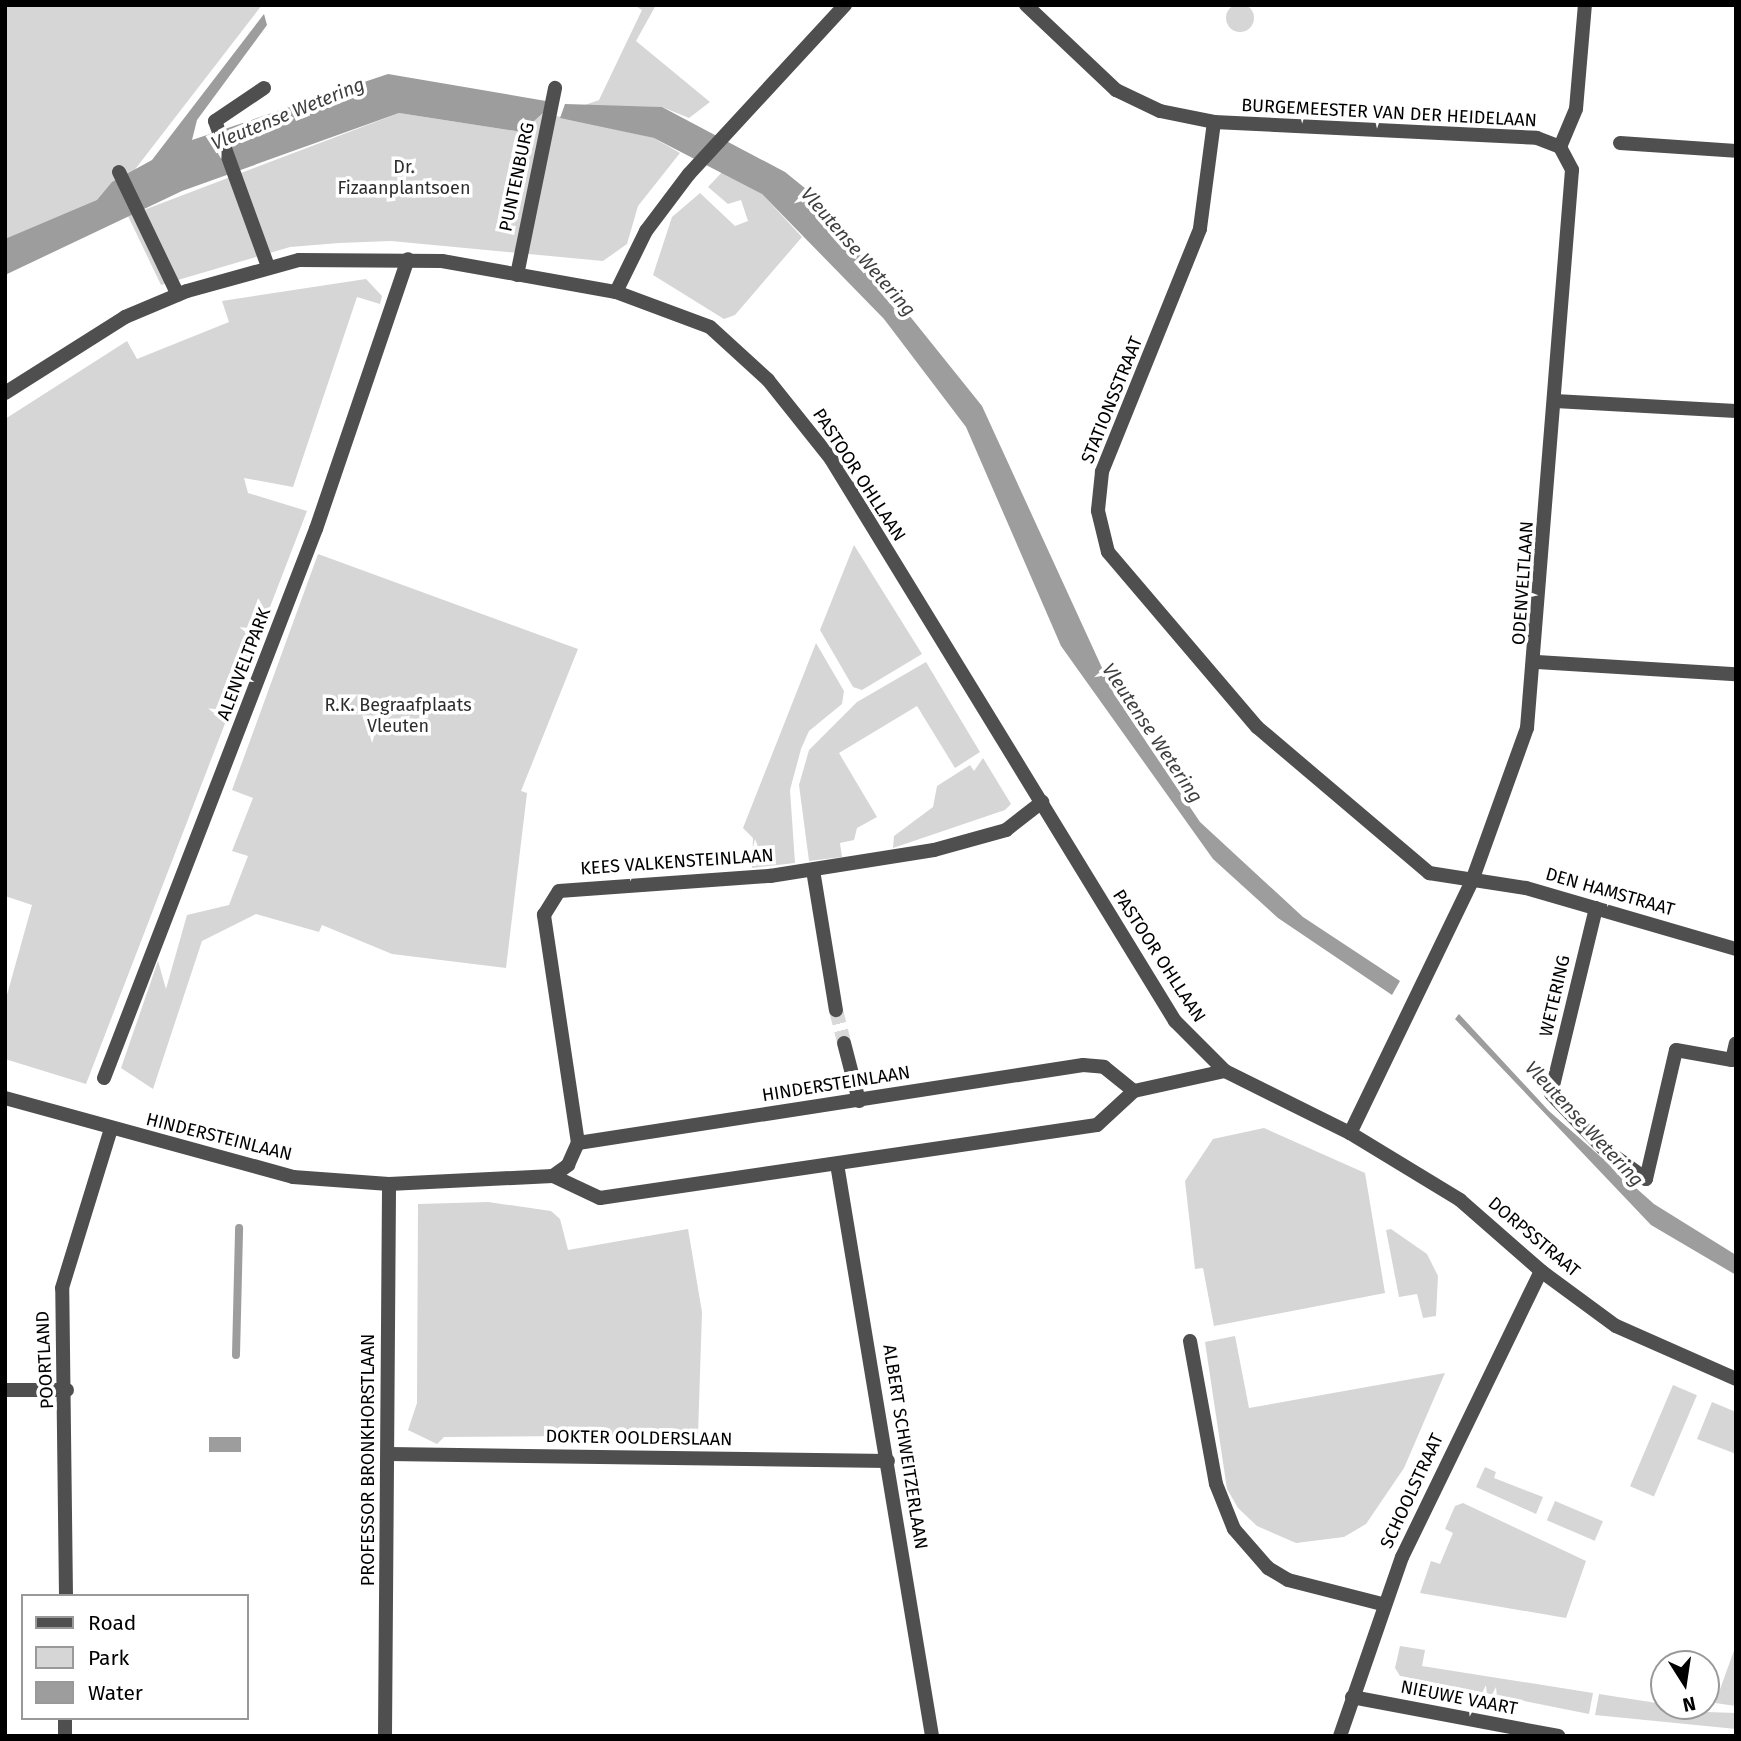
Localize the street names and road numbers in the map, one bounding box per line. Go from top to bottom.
street label: BURGEMEESTER VAN DER HEIDELAAN [1241,94,1537,132]
street label: PUNTENBURG [495,121,539,233]
street label: STATIONSSTRAAT [1077,333,1147,467]
street label: PASTOOR OHLLAAN [808,405,910,545]
street label: ODENVELTLAAN [1508,520,1538,646]
street label: ALENVELTPARK [213,605,275,723]
street label: KEES VALKENSTEINLAAN [580,844,774,880]
street label: DEN HAMSTRAAT [1543,863,1677,921]
street label: PASTOOR OHLLAAN [1108,886,1210,1026]
street label: WETERING [1535,953,1575,1039]
street label: HINDERSTEINLAAN [760,1062,912,1106]
street label: HINDERSTEINLAAN [144,1108,294,1166]
street label: DORPSSTRAAT [1484,1192,1584,1282]
street label: POORTLAND [32,1310,58,1410]
street label: PROFESSOR BRONKHORSTLAAN [357,1334,379,1586]
street label: ALBERT SCHWEITZERLAAN [878,1343,932,1551]
street label: DOKTER OOLDERSLAAN [545,1426,733,1450]
street label: SCHOOLSTRAAT [1376,1430,1448,1552]
street label: NIEUWE VAART [1399,1676,1519,1720]

